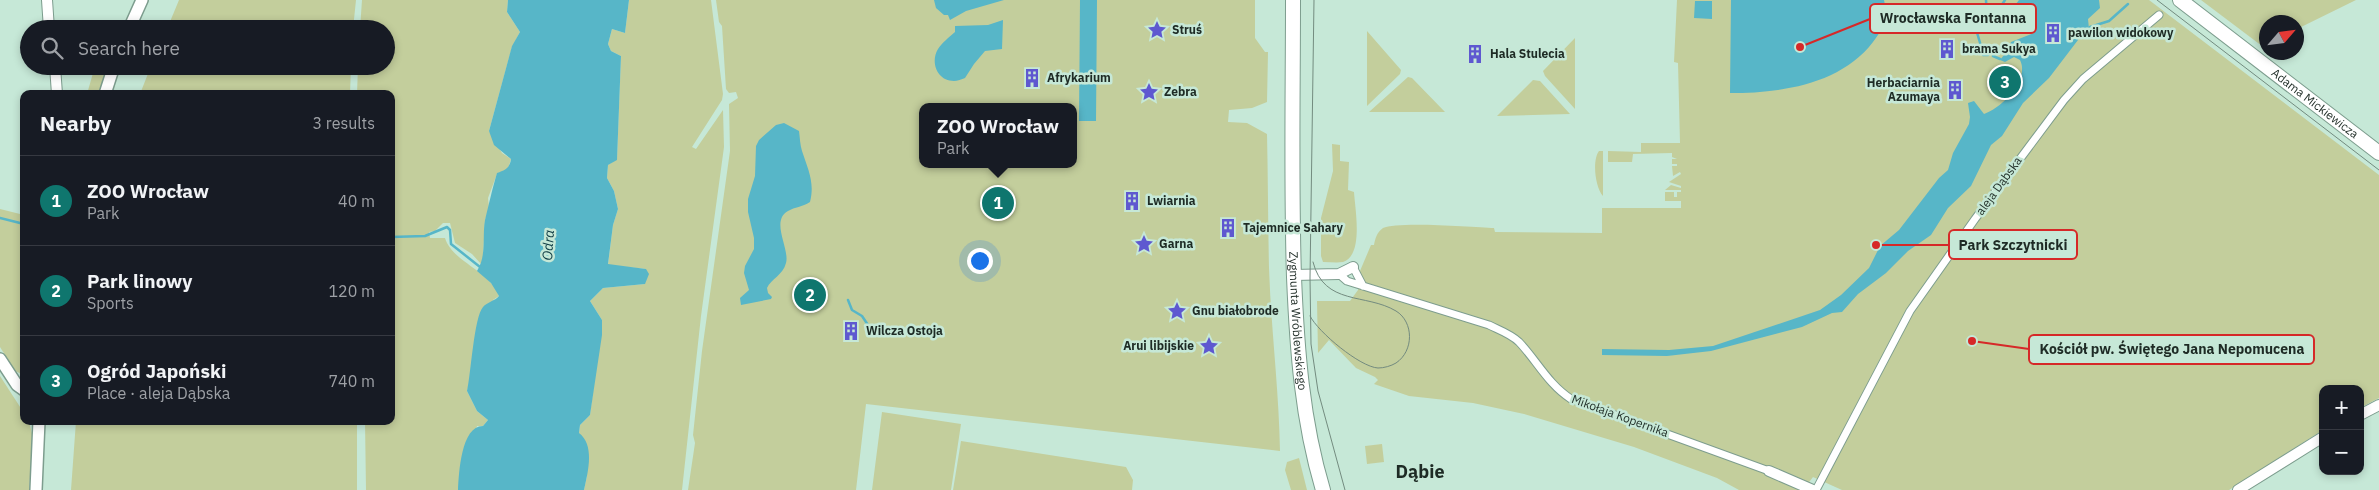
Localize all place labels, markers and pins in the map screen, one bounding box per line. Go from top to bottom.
callout: Wrocławska Fontanna [1870,4,2036,33]
place icon: Struś [1146,19,1168,41]
place label: Struś [1172,22,1202,37]
building icon: pawilon widokowy [2042,22,2064,44]
place label: pawilon widokowy [2068,25,2174,40]
building icon: brama Sukya [1936,38,1958,60]
place label: brama Sukya [1962,41,2036,56]
building icon: Hala Stulecia [1464,43,1486,65]
place label: Hala Stulecia [1490,46,1565,61]
pin: 3 [1989,63,2021,101]
building icon: Afrykarium [1021,67,1043,89]
place label: Afrykarium [1047,70,1111,85]
place label: Herbaciarnia Azumaya [1867,75,1940,104]
building icon: Herbaciarnia Azumaya [1944,79,1966,101]
place icon: Zebra [1138,81,1160,103]
place label: Zebra [1164,84,1197,99]
pin: 1 [982,184,1014,222]
building icon: Lwiarnia [1121,190,1143,212]
place label: Lwiarnia [1147,193,1196,208]
building icon: Tajemnice Sahary [1217,217,1239,239]
place label: Tajemnice Sahary [1243,220,1343,235]
callout: Park Szczytnicki [1949,230,2077,259]
place icon: Garna [1133,233,1155,255]
place label: Garna [1159,236,1193,251]
pin: 2 [794,276,826,314]
place icon: Gnu białobrode [1166,300,1188,322]
place label: Gnu białobrode [1192,303,1279,318]
building icon: Wilcza Ostoja [840,320,862,342]
place label: Wilcza Ostoja [866,323,943,338]
place icon: Arui libijskie [1198,335,1220,357]
callout: Kościół pw. Świętego Jana Nepomucena [2029,335,2314,364]
place label: Arui libijskie [1123,338,1194,353]

